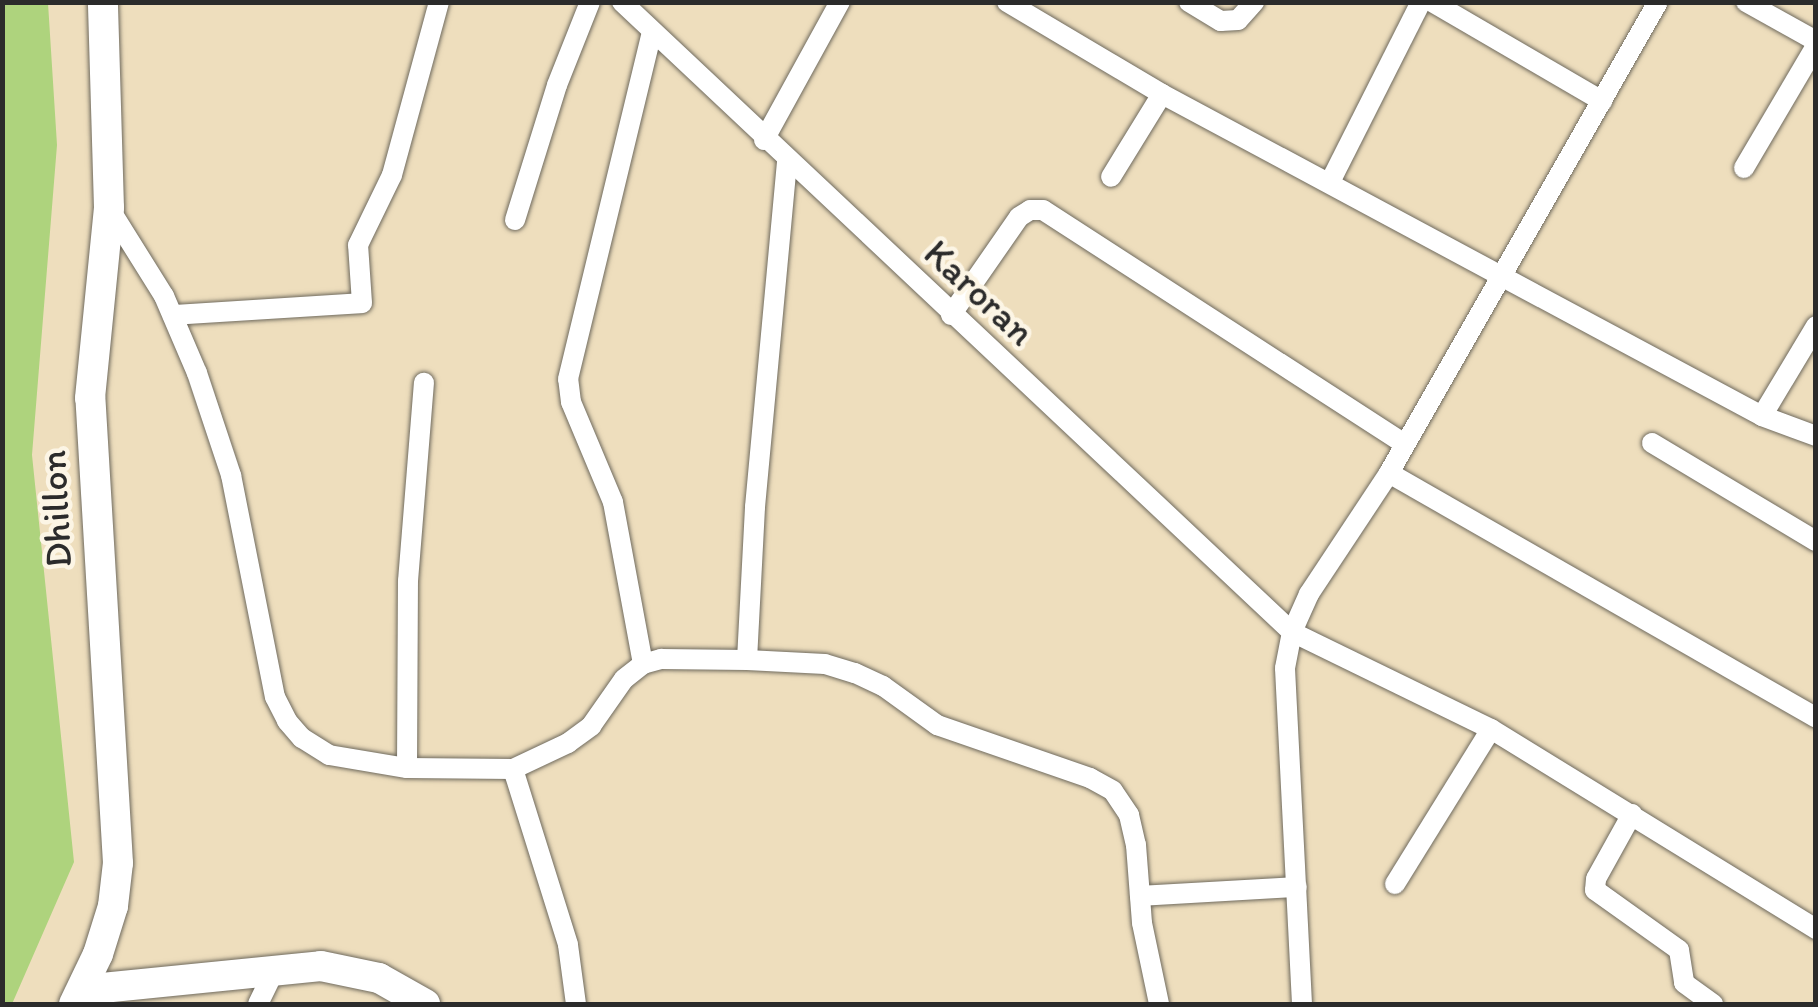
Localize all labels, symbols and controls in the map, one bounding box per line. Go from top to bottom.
street label: Karoran [914,231,1044,355]
street label: Dhillon [30,449,82,569]

